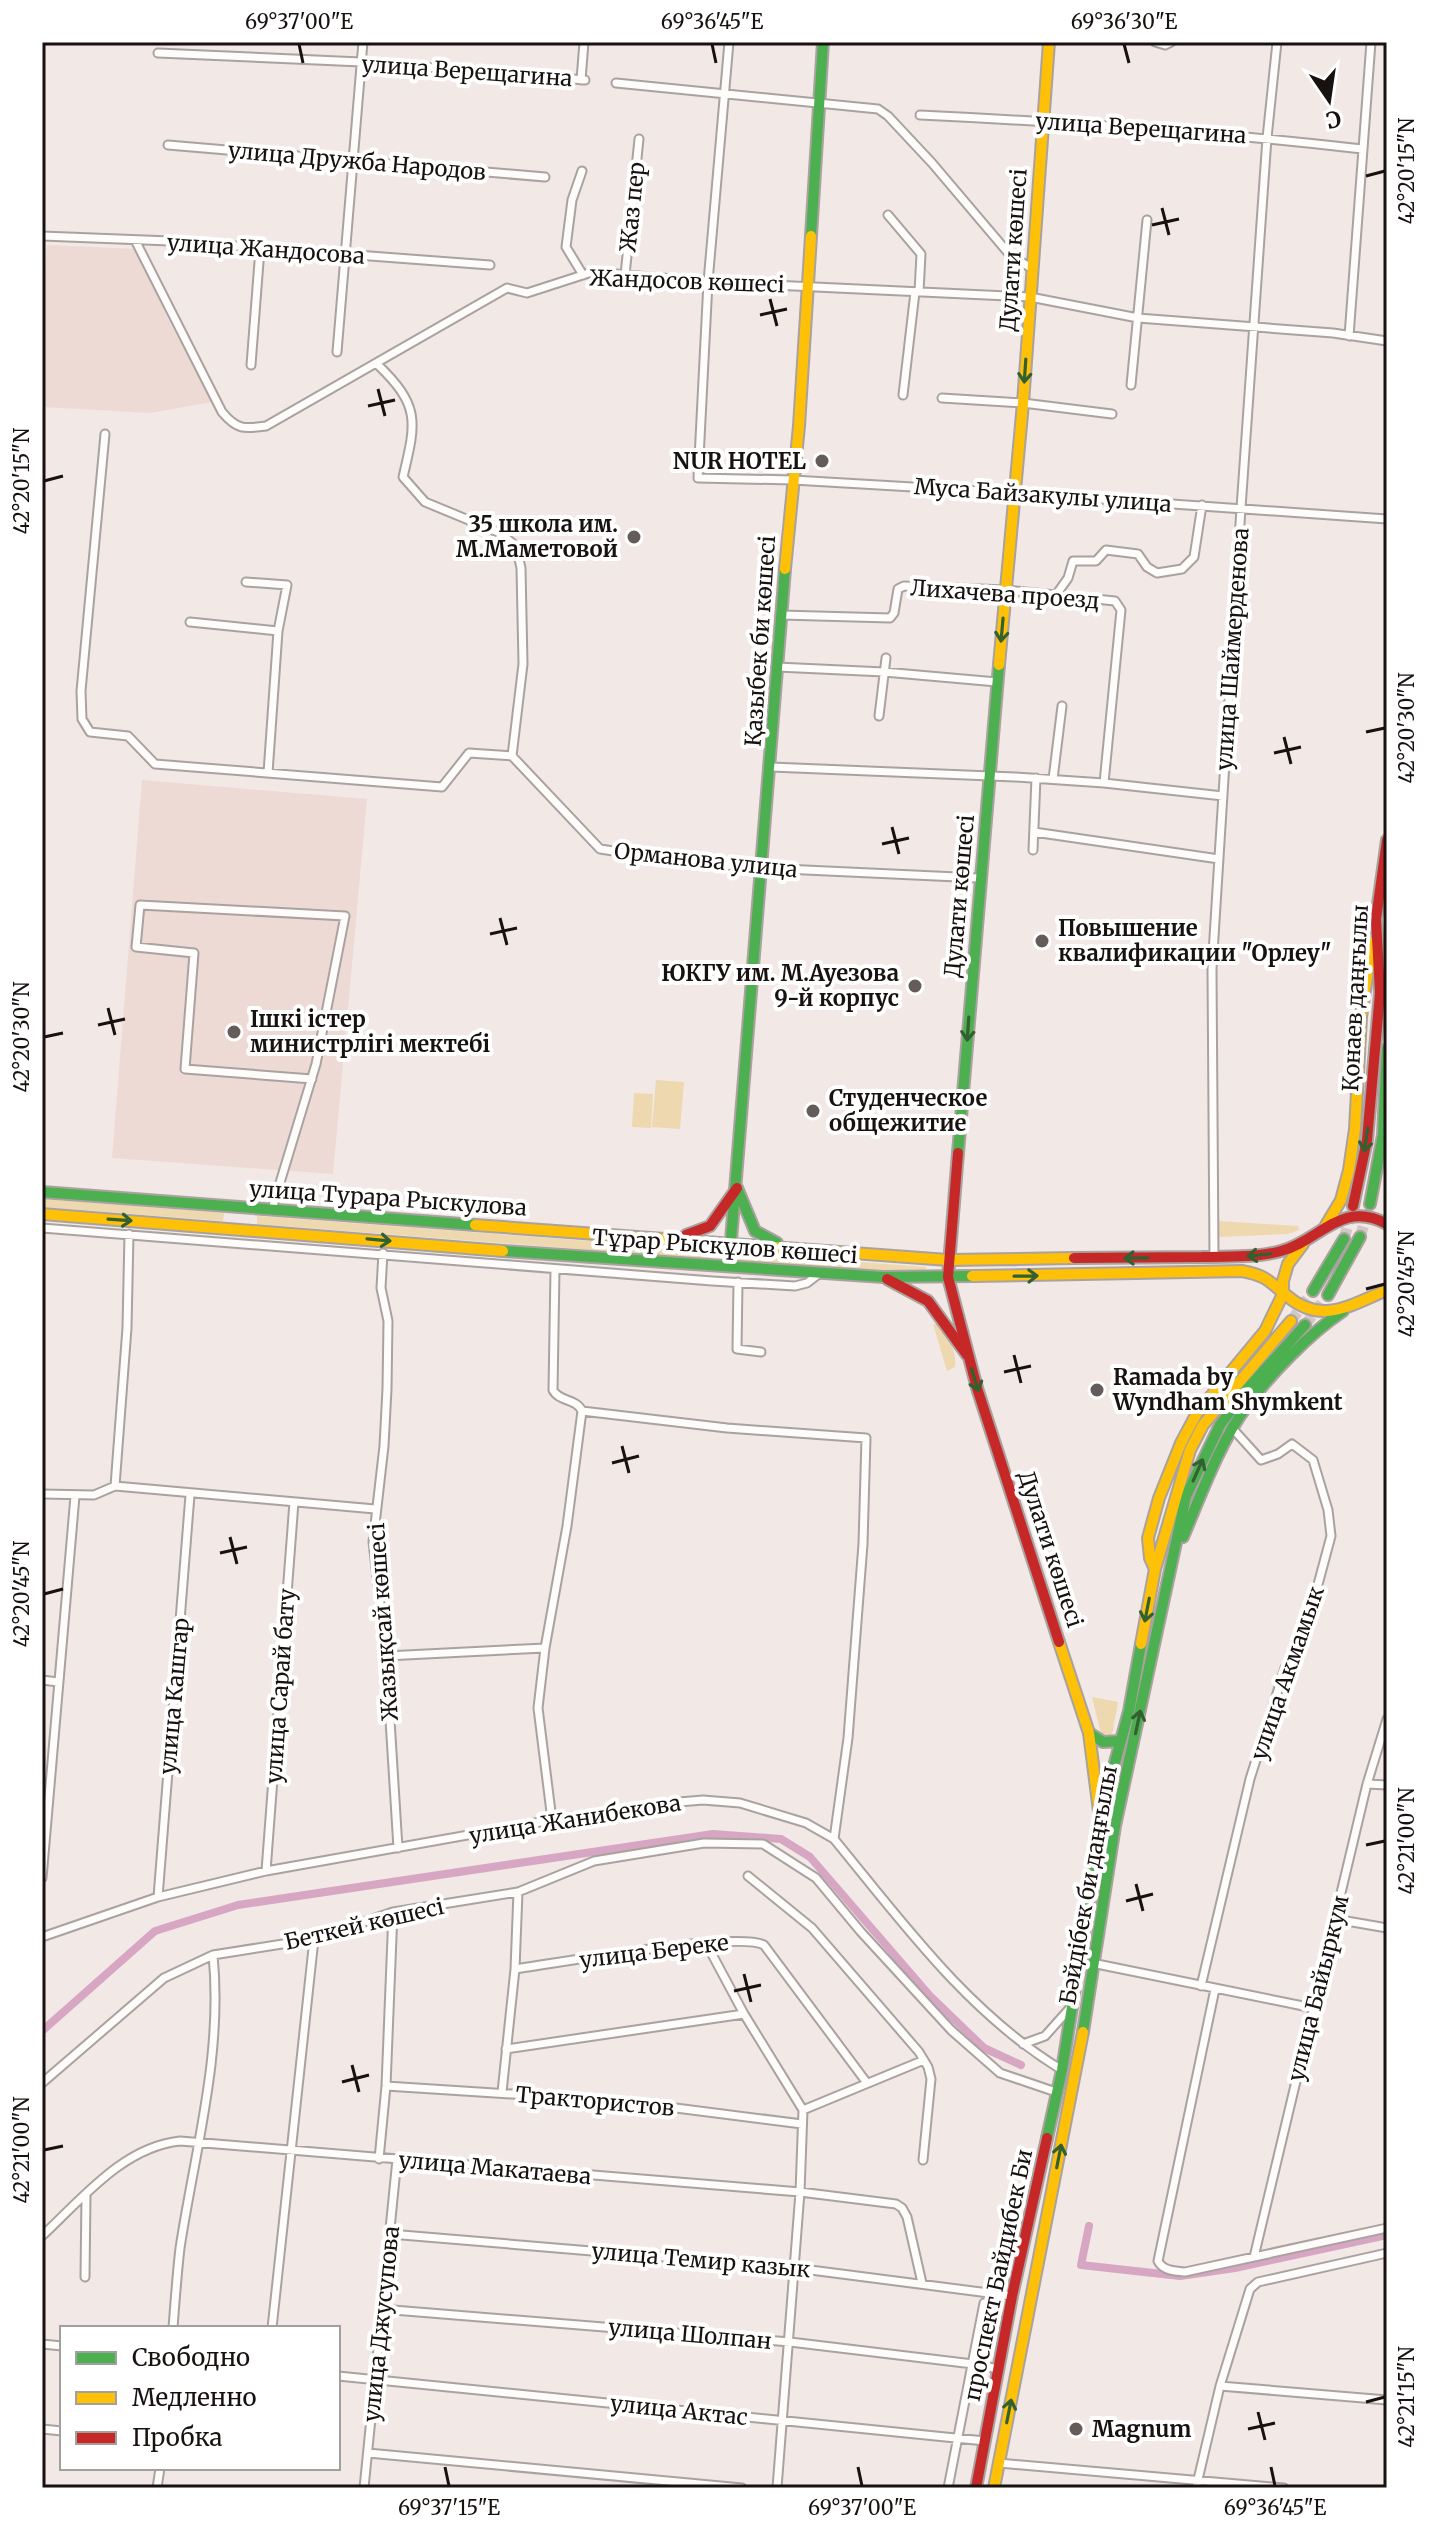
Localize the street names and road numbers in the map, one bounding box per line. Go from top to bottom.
street label: улица Верещагина [361,50,574,92]
street label: улица Верещагина [1035,107,1248,149]
street label: улица Дружба Народов [227,136,487,186]
street label: Жаз пер [613,160,651,254]
street label: Дулати көшесі [993,168,1033,332]
street label: улица Жандосова [166,228,366,270]
street label: Жандосов көшесі [589,264,785,298]
street label: Муса Байзакулы улица [913,472,1173,518]
street label: улица Шаймерденова [1210,526,1254,771]
street label: Қазыбек би көшесі [739,535,781,747]
street label: Лихачева проезд [910,573,1100,615]
street label: Дулати көшесі [938,814,980,978]
street label: Орманова улица [613,836,799,884]
street label: Қонаев даңғылы [1336,904,1374,1092]
street label: улица Турара Рыскулова [248,1174,528,1222]
street label: Тұрар Рыскұлов көшесі [591,1223,859,1269]
street label: Дулати көшесі [1013,1467,1089,1631]
street label: Жазықсай көшесі [362,1522,404,1722]
street label: улица Акмамык [1244,1582,1330,1764]
street label: улица Сарай бату [259,1587,301,1785]
street label: улица Кашгар [153,1617,195,1775]
street label: Бәйдібек би даңғылы [1053,1763,1123,2007]
street label: улица Жанибекова [467,1788,683,1850]
street label: Беткей көшесі [281,1892,447,1956]
street label: улица Байыркум [1281,1892,1355,2084]
street label: улица Береке [578,1928,730,1974]
street label: Трактористов [514,2080,676,2122]
street label: улица Макатаева [398,2146,593,2190]
street label: проспект Байдибек Би [958,2147,1038,2403]
street label: улица Джусупова [357,2224,405,2423]
street label: улица Темир казык [590,2236,812,2284]
street label: улица Шолпан [607,2313,773,2355]
street label: улица Актас [609,2389,749,2431]

